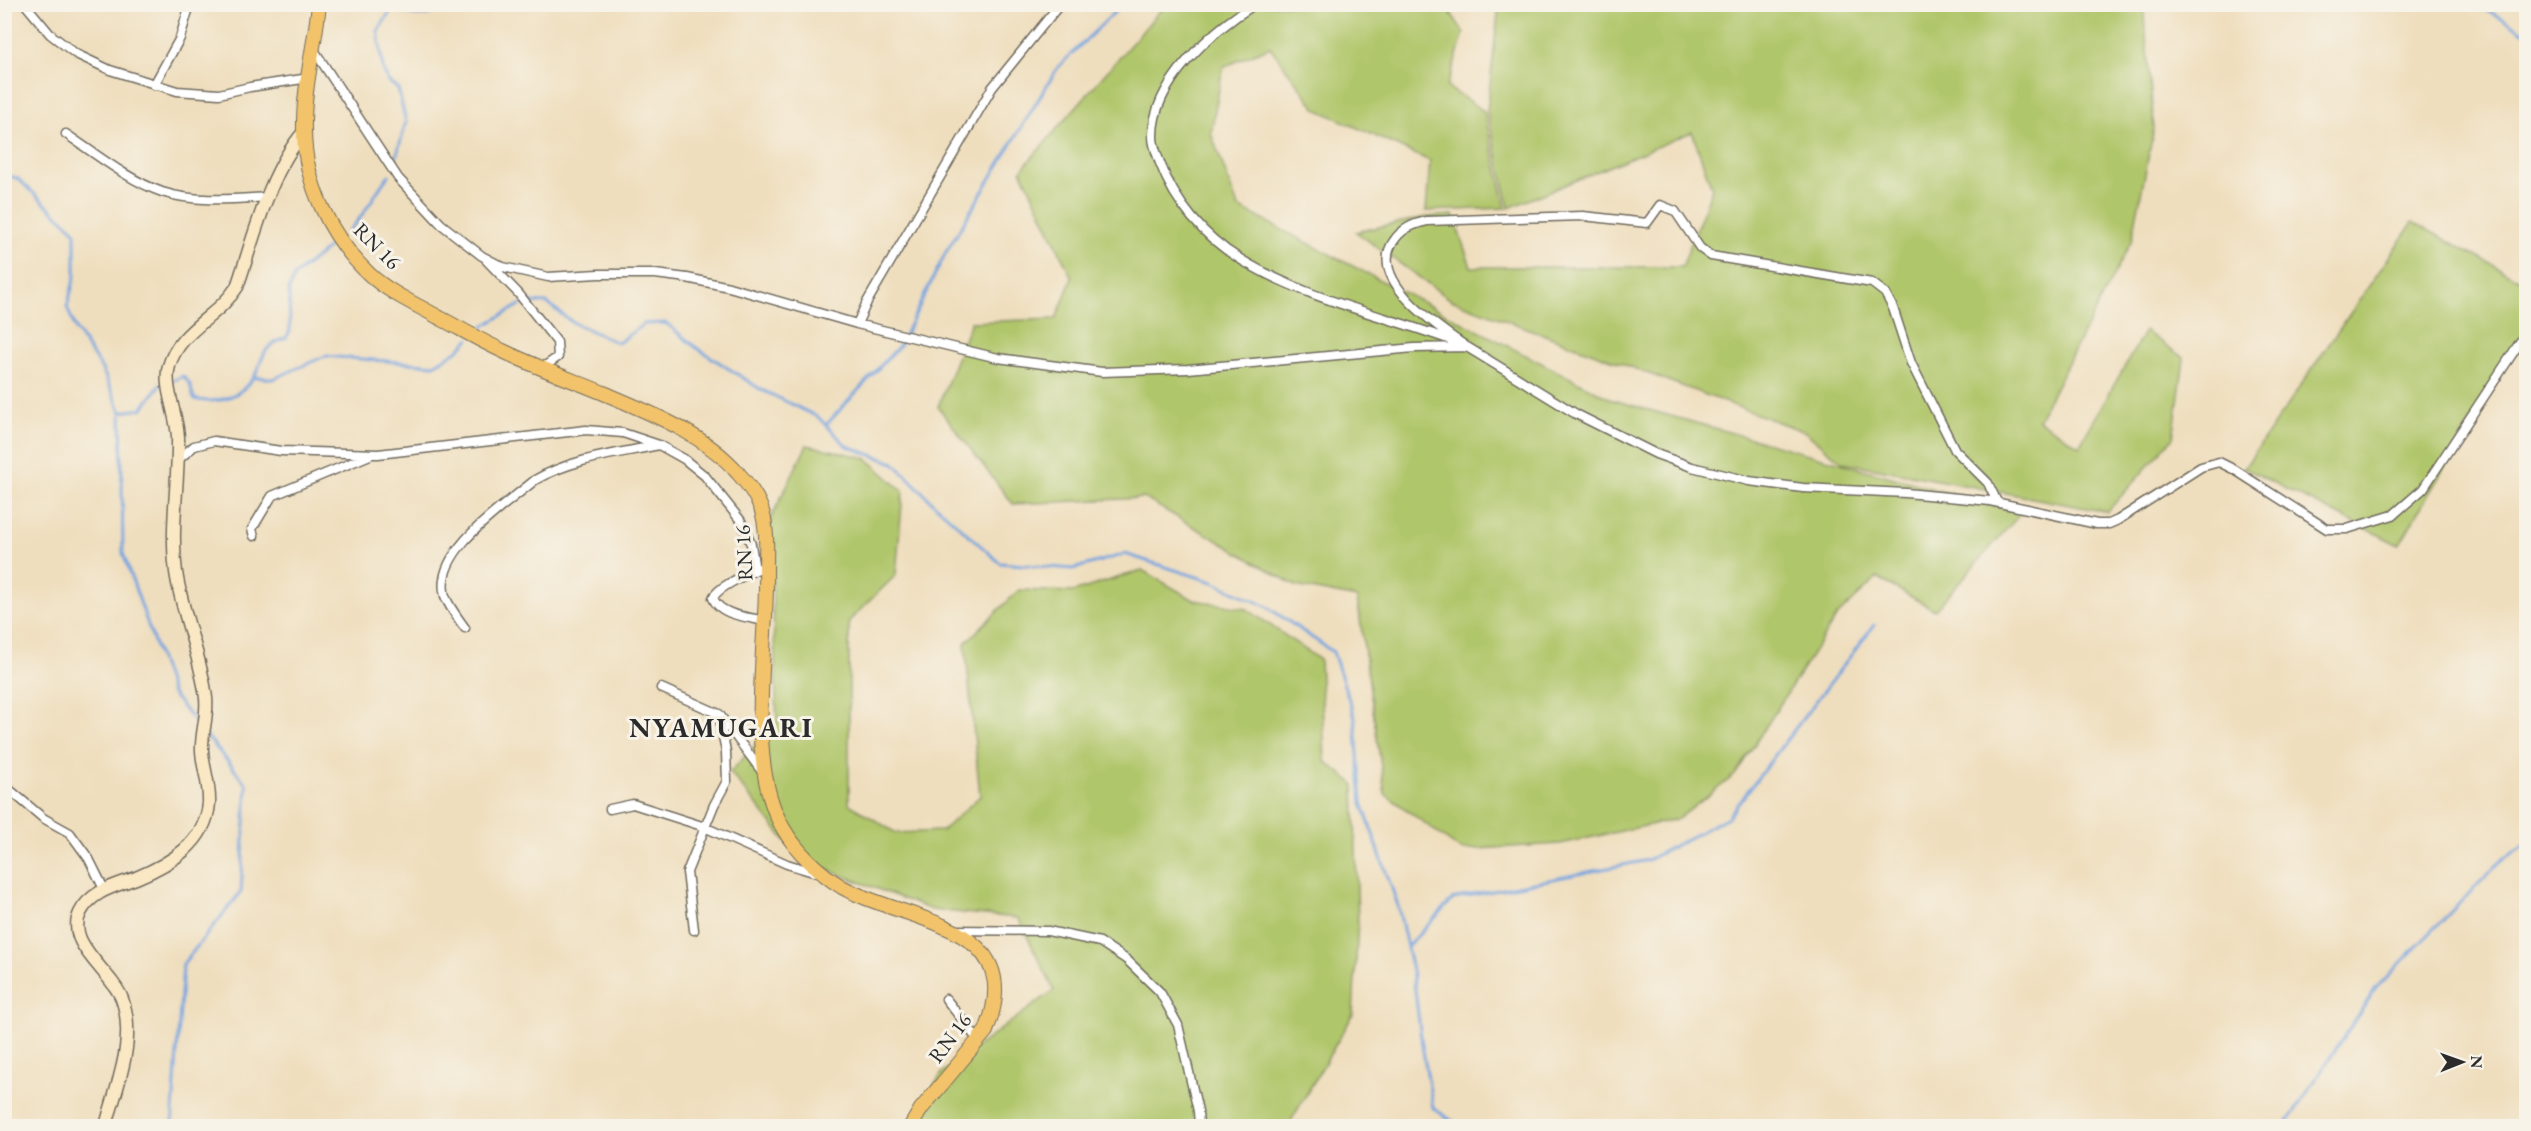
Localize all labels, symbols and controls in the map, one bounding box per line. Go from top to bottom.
street label: RN 16 [348,216,407,275]
street label: RN 16 [729,524,758,582]
district label: NYAMUGARI [629,710,813,745]
street label: RN 16 [922,1007,977,1068]
north arrow [2432,1032,2492,1092]
text: N [2466,1055,2487,1068]

